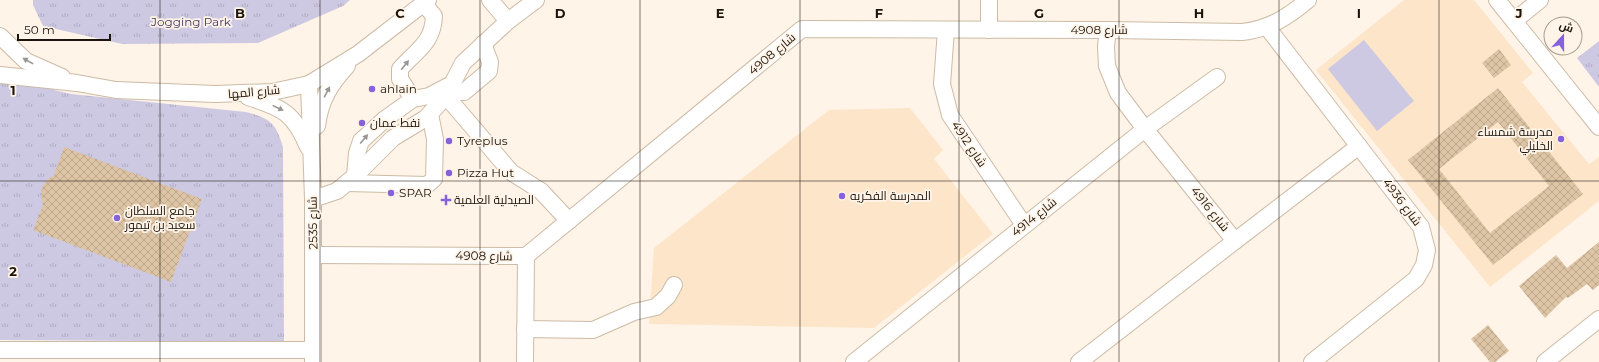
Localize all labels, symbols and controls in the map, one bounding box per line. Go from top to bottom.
text: B [235,5,245,21]
text: C [395,5,405,21]
text: D [555,5,566,21]
text: E [716,5,725,21]
text: F [875,5,883,21]
text: G [1034,5,1044,21]
text: H [1194,5,1204,21]
text: I [1357,5,1361,21]
text: J [1514,5,1523,21]
park label: Jogging Park [150,14,232,29]
scale bar [18,16,110,42]
north arrow [1543,16,1583,56]
text: ش [1557,18,1576,36]
text: 50 m [24,22,55,37]
street label: 4908 شارع [1070,22,1128,38]
street label: 4908 شارع [745,29,799,78]
one-way arrow [22,58,34,65]
one-way arrow [400,60,409,70]
place label: ahlain [380,81,417,96]
text: 1 [10,82,16,98]
street label: شارع المها [227,82,281,102]
marker: ahlain [367,84,377,94]
one-way arrow [324,86,330,98]
one-way arrow [272,105,284,111]
place label: نفط عمان [370,115,420,130]
marker: نفط عمان [357,118,367,128]
street label: 4912 شارع [948,118,990,170]
place label: مدرسة شمساء الخليلي [1477,124,1553,156]
place label: Tyreplus [457,133,508,148]
one-way arrow [360,134,368,144]
marker: مدرسة شمساء الخليلي [1556,134,1566,144]
marker: Tyreplus [444,136,454,146]
place label: Pizza Hut [457,165,514,180]
marker: Pizza Hut [444,168,454,178]
street label: 4936 شارع [1379,175,1425,229]
street label: 4916 شارع [1187,183,1233,235]
place label: SPAR [399,185,432,200]
marker: SPAR [386,188,396,198]
place label: المدرسة الفكريه [850,188,931,203]
marker: المدرسة الفكريه [837,191,847,201]
place label: الصيدلية العلمية [454,192,534,207]
street label: 4914 شارع [1008,194,1060,240]
marker: الصيدلية العلمية [441,195,451,205]
street label: 2535 شارع [305,196,321,250]
place label: جامع السلطان سعيد بن تيمور [124,203,195,232]
marker: جامع السلطان سعيد بن تيمور [112,213,122,223]
street label: 4908 شارع [455,248,513,264]
text: 2 [9,263,17,279]

